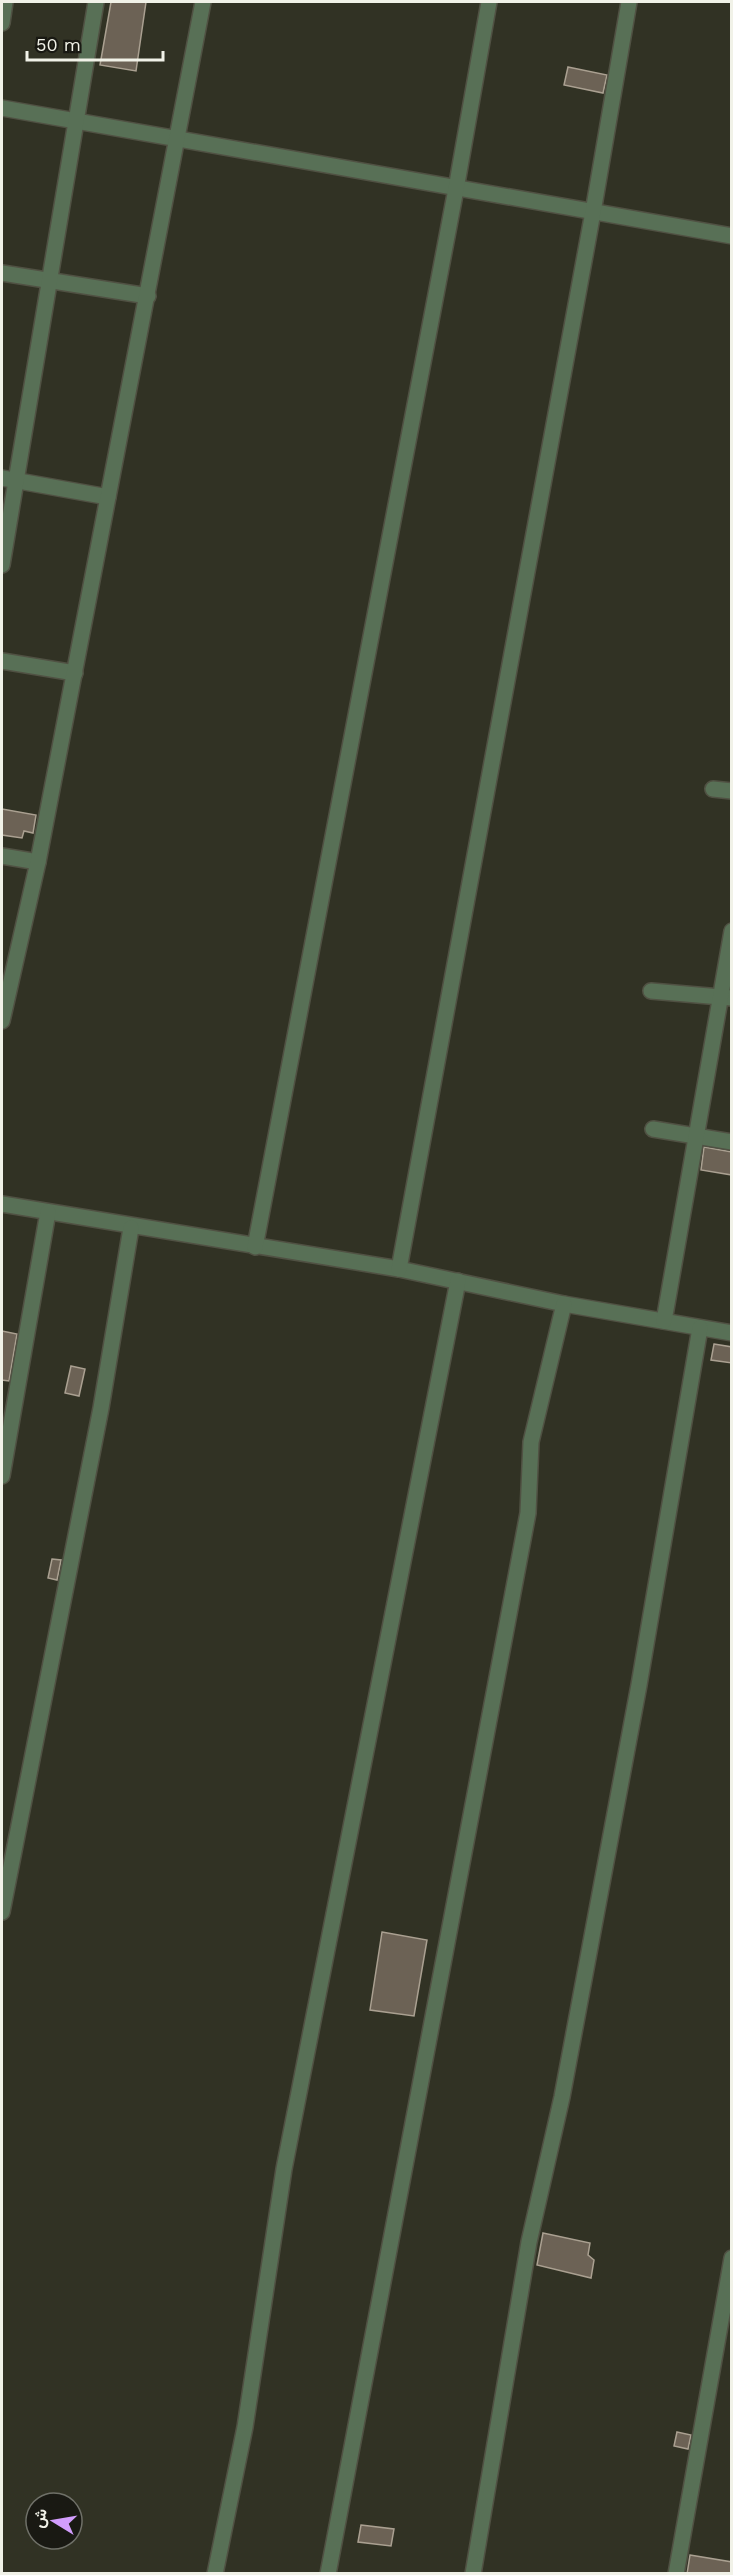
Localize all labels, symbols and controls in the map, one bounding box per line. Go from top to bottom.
scale bar [27,24,164,62]
text: 50 m [36,34,81,55]
north arrow [24,2491,84,2551]
text: ش [29,2507,51,2529]

